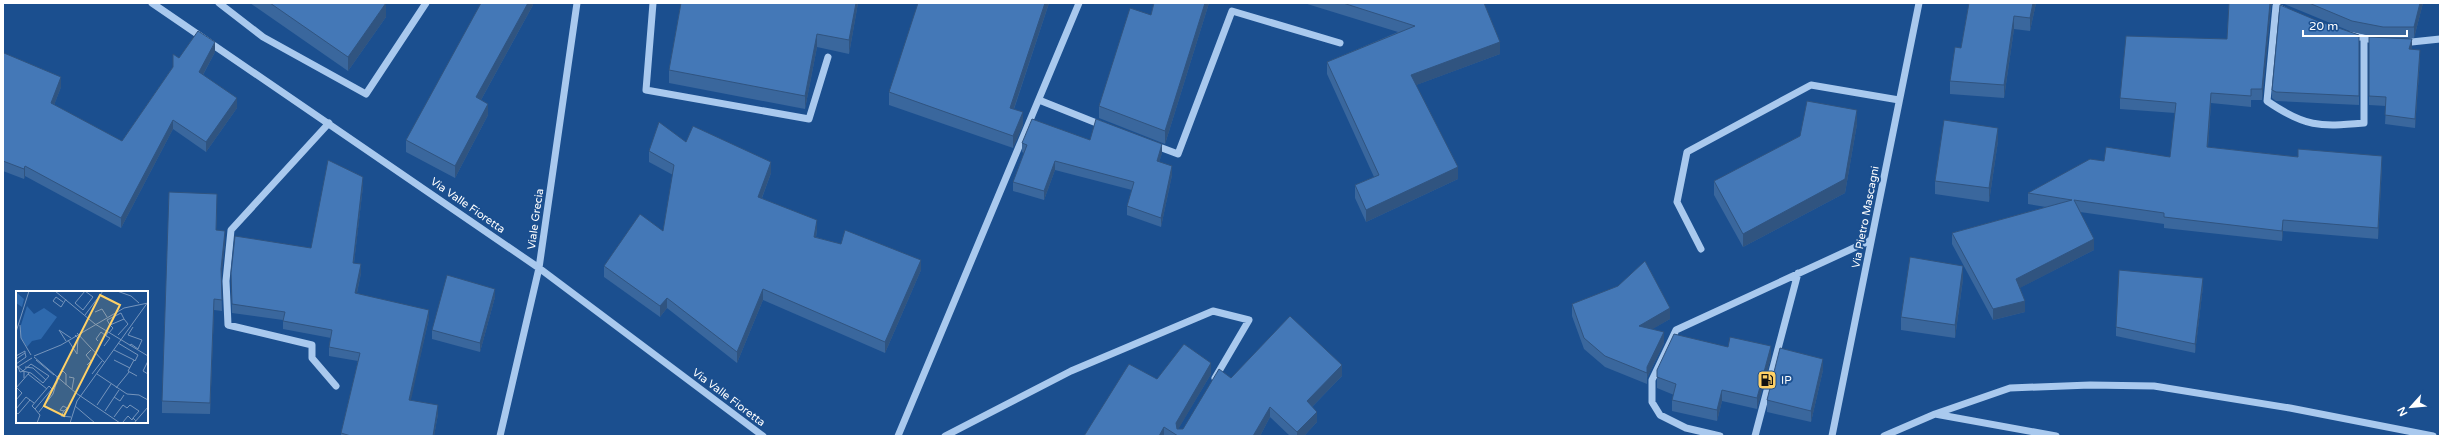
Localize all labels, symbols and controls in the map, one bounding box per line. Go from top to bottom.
scale bar [2303,12,2407,38]
text: 20 m [2309,19,2338,33]
street label: Via Pietro Mascagni [1849,165,1882,269]
street label: Via Valle Fioretta [428,175,507,236]
street label: Viale Grecia [525,188,546,251]
inset map [16,291,148,423]
street label: Via Valle Fioretta [690,366,768,429]
fuel station icon: IP [1756,369,1778,391]
place label: IP [1781,374,1792,387]
north arrow [2391,387,2431,427]
text: N [2395,404,2410,418]

